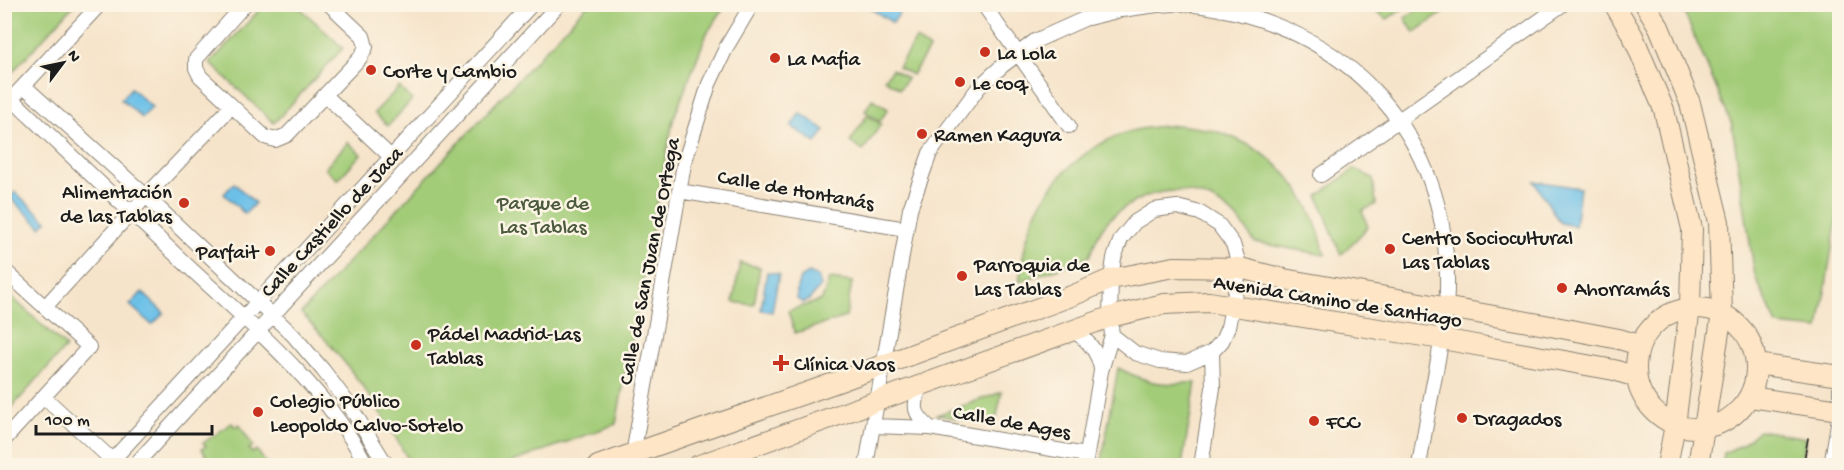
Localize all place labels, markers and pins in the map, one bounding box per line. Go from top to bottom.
place label: La Lola [997,43,1058,68]
marker: La Lola [978,45,992,59]
place label: La Mafia [787,49,862,74]
marker: La Mafia [768,51,782,65]
place label: Corte y Cambio [383,61,517,86]
marker: Corte y Cambio [364,63,378,77]
place label: Le coq [972,73,1030,98]
marker: Le coq [953,75,967,89]
place label: Ramen Kagura [934,125,1063,150]
marker: Ramen Kagura [915,127,929,141]
place label: Alimentación de las Tablas [60,182,173,231]
marker: Alimentación de las Tablas [177,196,191,210]
place label: Centro Sociocultural Las Tablas [1402,228,1573,277]
place label: Parfait [195,242,260,267]
marker: Centro Sociocultural Las Tablas [1383,242,1397,256]
marker: Parfait [263,244,277,258]
place label: Parroquia de Las Tablas [973,255,1091,304]
marker: Parroquia de Las Tablas [955,269,969,283]
place label: Ahorramás [1574,279,1671,304]
marker: Ahorramás [1555,281,1569,295]
place label: Pádel Madrid-Las Tablas [427,324,582,373]
marker: Pádel Madrid-Las Tablas [409,338,423,352]
marker: Clínica Vaos [772,354,790,372]
place label: Clínica Vaos [794,354,896,379]
place label: Colegio Público Leopoldo Calvo-Sotelo [270,391,464,440]
marker: Colegio Público Leopoldo Calvo-Sotelo [251,405,265,419]
place label: Dragados [1472,409,1563,434]
marker: Dragados [1455,411,1469,425]
place label: FCC [1325,412,1361,437]
marker: FCC [1307,414,1321,428]

